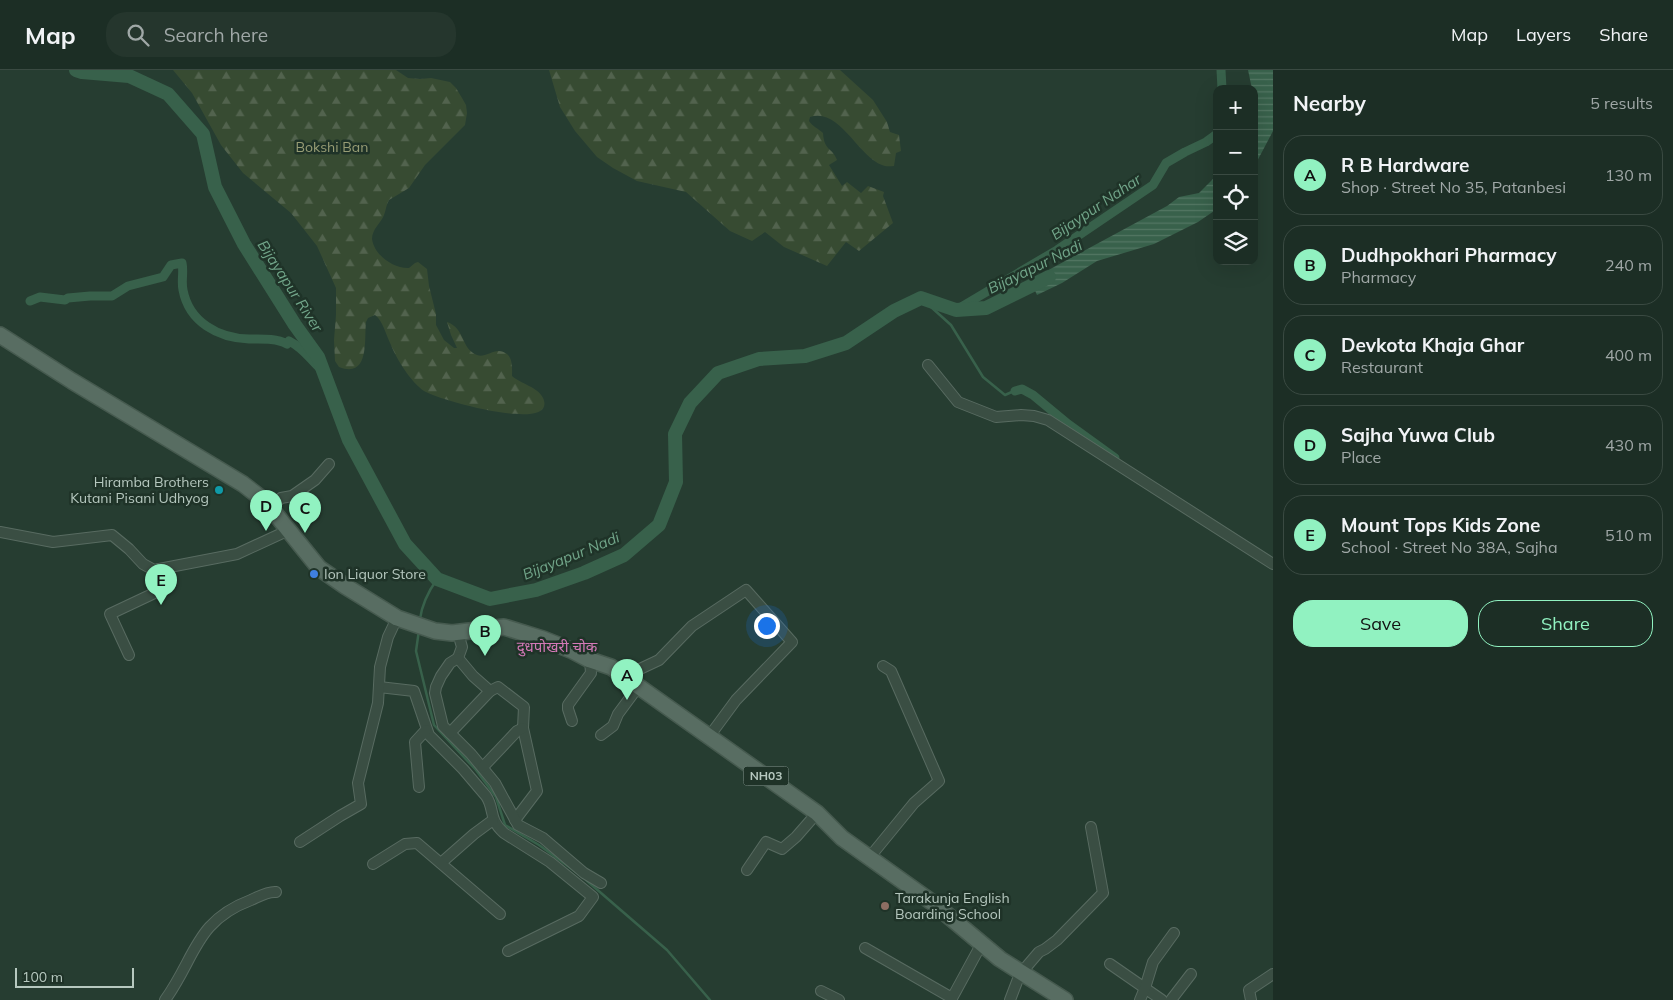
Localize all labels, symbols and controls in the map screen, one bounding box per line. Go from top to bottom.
search box [106,12,456,57]
text: Map [25,20,76,50]
icon: search [124,21,152,49]
text: Search here [164,23,268,47]
text: Map [1451,23,1488,46]
text: Layers [1516,23,1571,46]
text: Share [1599,23,1648,46]
map controls [1213,85,1258,265]
button: + [1213,85,1258,130]
text: Nearby [1293,90,1366,116]
text: 5 results [1590,93,1653,113]
button: − [1213,130,1258,175]
park label: Bokshi Ban [296,138,368,156]
text: R B Hardware [1341,153,1470,177]
text: A [1304,165,1316,185]
text: 130 m [1605,165,1652,185]
water label: Bijaypur Nahar [1047,169,1145,244]
button: locate [1213,175,1258,220]
text: Shop · Street No 35, Patanbesi [1341,177,1566,197]
button: layers [1213,220,1258,265]
water label: Bijayapur Nadi [984,235,1086,298]
water label: Bijayapur River [254,236,327,336]
text: Dudhpokhari Pharmacy [1341,243,1557,267]
text: B [1304,255,1316,275]
text: 240 m [1605,255,1652,275]
text: Pharmacy [1341,267,1416,287]
text: Devkota Khaja Ghar [1341,333,1524,357]
text: C [1305,345,1315,365]
text: 400 m [1605,345,1652,365]
text: Restaurant [1341,357,1423,377]
text: Sajha Yuwa Club [1341,423,1495,447]
text: D [1304,435,1316,455]
text: 430 m [1605,435,1652,455]
text: Place [1341,447,1381,467]
place label: Hiramba Brothers Kutani Pisani Udhyog [70,473,209,507]
marker: Hiramba Brothers Kutani Pisani Udhyog [213,484,225,496]
pin: D [250,490,282,531]
pin: C [289,492,321,533]
text: Mount Tops Kids Zone [1341,513,1541,537]
text: E [1305,525,1315,545]
text: 510 m [1605,525,1652,545]
water label: Bijayapur Nadi [520,527,622,584]
text: School · Street No 38A, Sajha [1341,537,1558,557]
pin: E [145,564,177,605]
place label: Ion Liquor Store [324,565,426,583]
marker: Ion Liquor Store [308,568,320,580]
button: Save [1293,600,1468,647]
button: Share [1478,600,1653,647]
your location [754,613,780,639]
pin: B [469,615,501,656]
district label: दुधपोखरी चोक [517,637,598,657]
pin: A [611,659,643,700]
road number: NH03 [744,766,788,786]
place label: Tarakunja English Boarding School [895,889,1010,923]
marker: Tarakunja English Boarding School [879,900,891,912]
scale bar [15,965,134,988]
text: 100 m [22,968,63,986]

